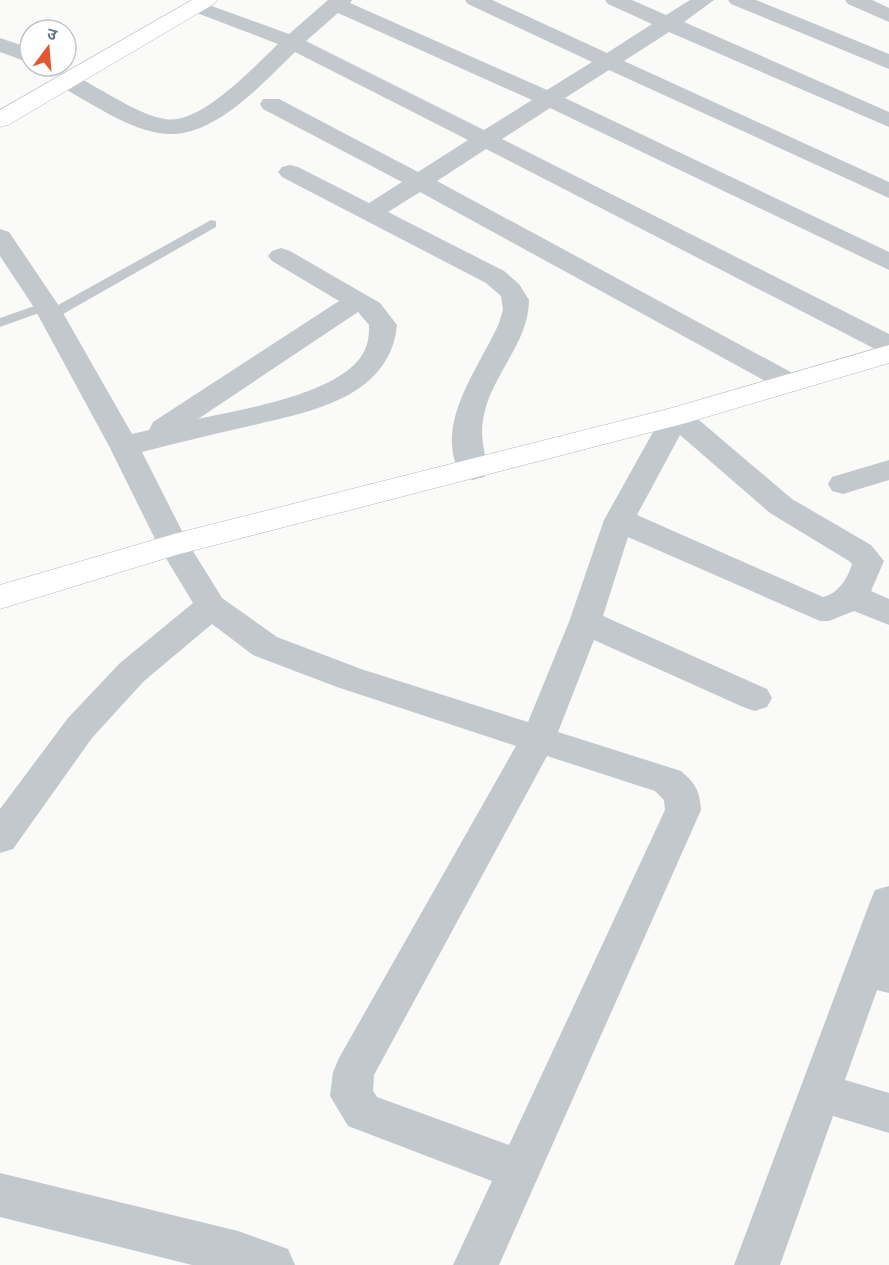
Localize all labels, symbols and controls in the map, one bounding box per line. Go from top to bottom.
north arrow [18,18,78,78]
text: उ [45,22,60,46]

